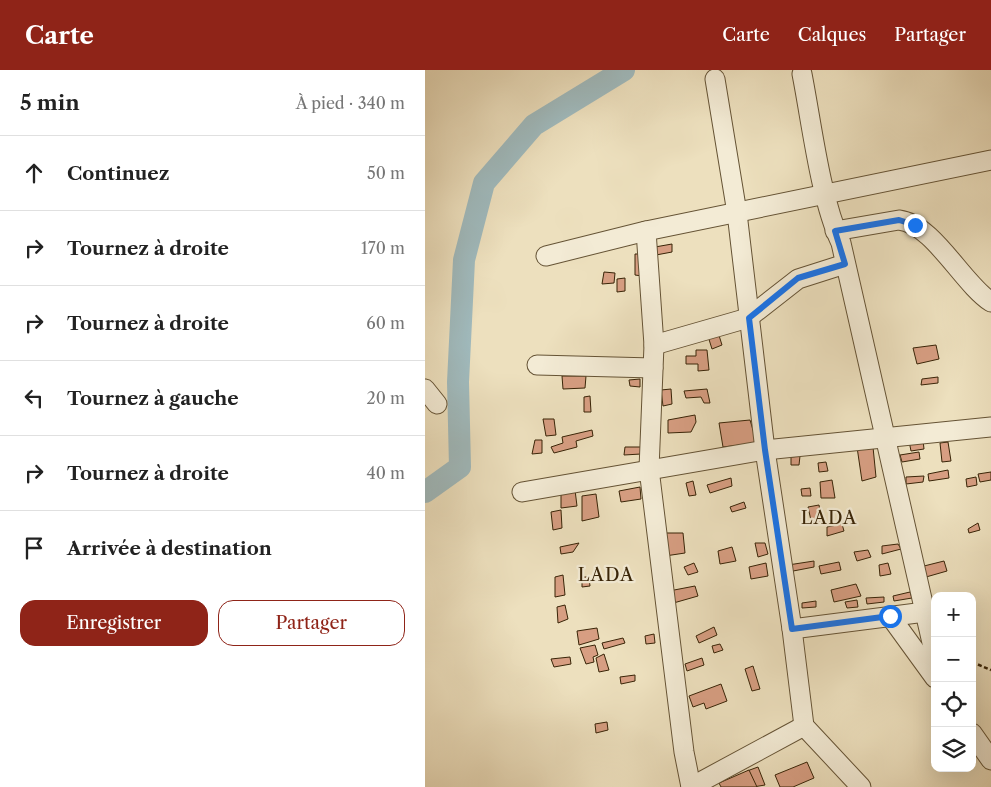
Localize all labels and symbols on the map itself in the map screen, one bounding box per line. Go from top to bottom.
route end [904,214,927,237]
district label: LADA [801,507,857,529]
district label: LADA [578,564,634,586]
route start [879,605,902,628]

